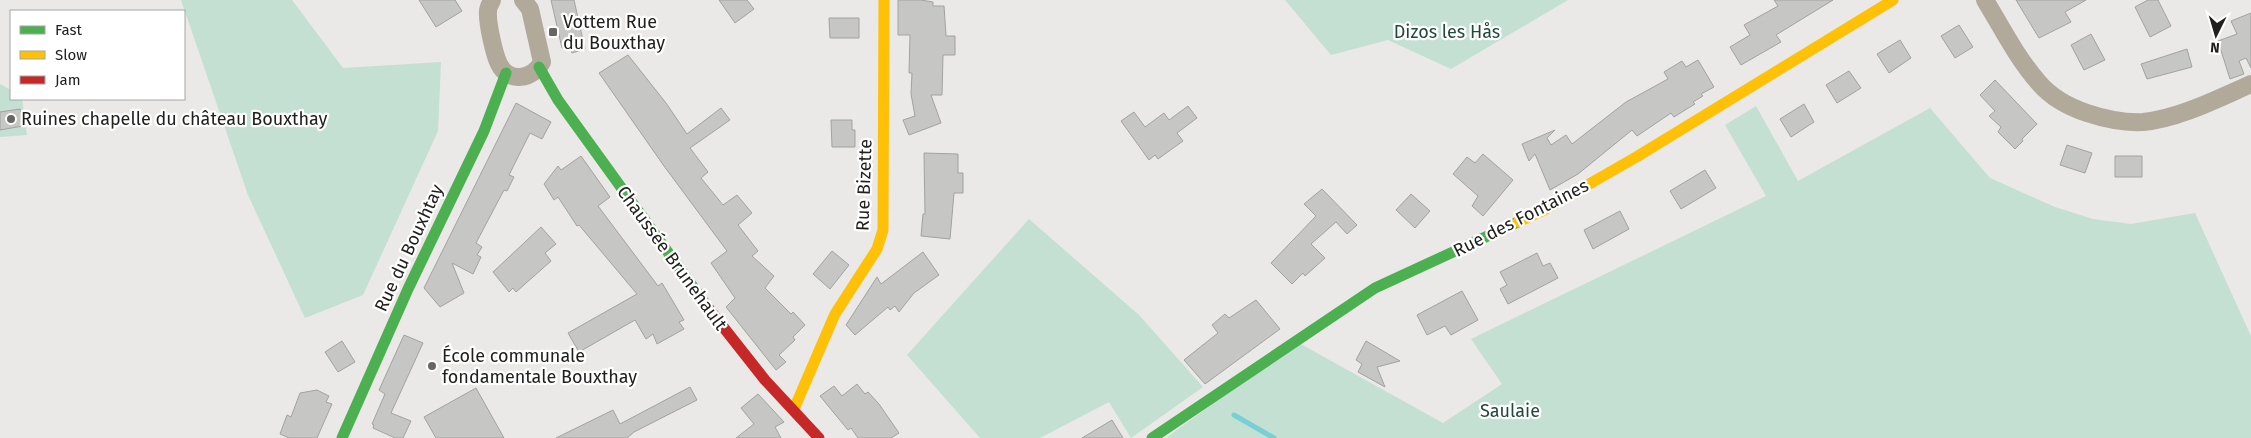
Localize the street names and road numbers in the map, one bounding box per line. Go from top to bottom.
street label: Rue Bizette [851,139,877,231]
street label: Rue des Fontaines [1450,174,1592,262]
street label: Rue du Bouxhtay [370,181,448,315]
street label: Chaussée Brunehault [612,182,732,335]

